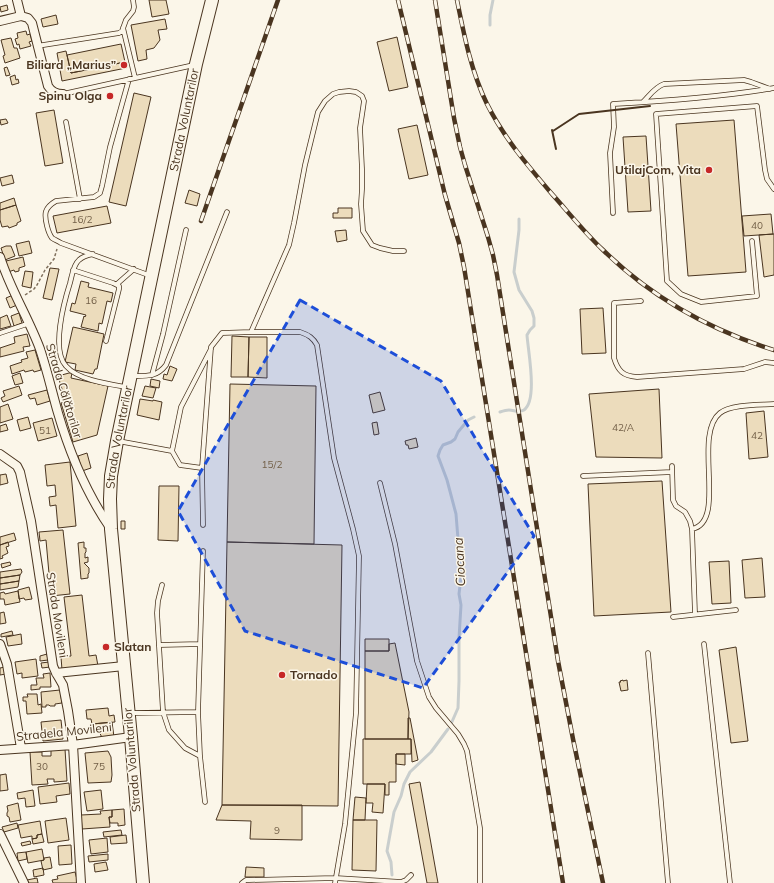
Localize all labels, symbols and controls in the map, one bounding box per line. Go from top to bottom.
place label: Biliard „Marius” [26,57,116,72]
marker: Biliard „Marius” [119,60,129,70]
street label: Strada Voluntarilor [166,66,202,173]
place label: Spinu Olga [39,88,102,103]
marker: Spinu Olga [105,91,115,101]
place label: UtilajCom, Vita [615,162,701,177]
marker: UtilajCom, Vita [704,165,714,175]
house number: 16/2 [72,213,92,226]
house number: 40 [751,219,763,232]
house number: 16 [85,294,97,307]
street label: Strada Călătorilor [43,342,86,441]
street label: Strada Voluntarilor [102,384,136,489]
house number: 42/A [612,421,635,434]
house number: 51 [39,424,51,437]
house number: 42 [751,429,763,442]
house number: 15/2 [262,458,282,471]
water label: Ciocana [450,537,468,587]
street label: Strada Movileni [43,571,72,659]
place label: Slatan [114,639,152,654]
marker: Slatan [101,642,111,652]
place label: Tornado [290,667,338,682]
marker: Tornado [277,670,287,680]
street label: Strada Voluntarilor [119,707,144,813]
street label: Stradela Movileni [16,719,112,744]
house number: 30 [36,760,48,773]
house number: 75 [93,760,105,773]
house number: 9 [274,824,280,837]

